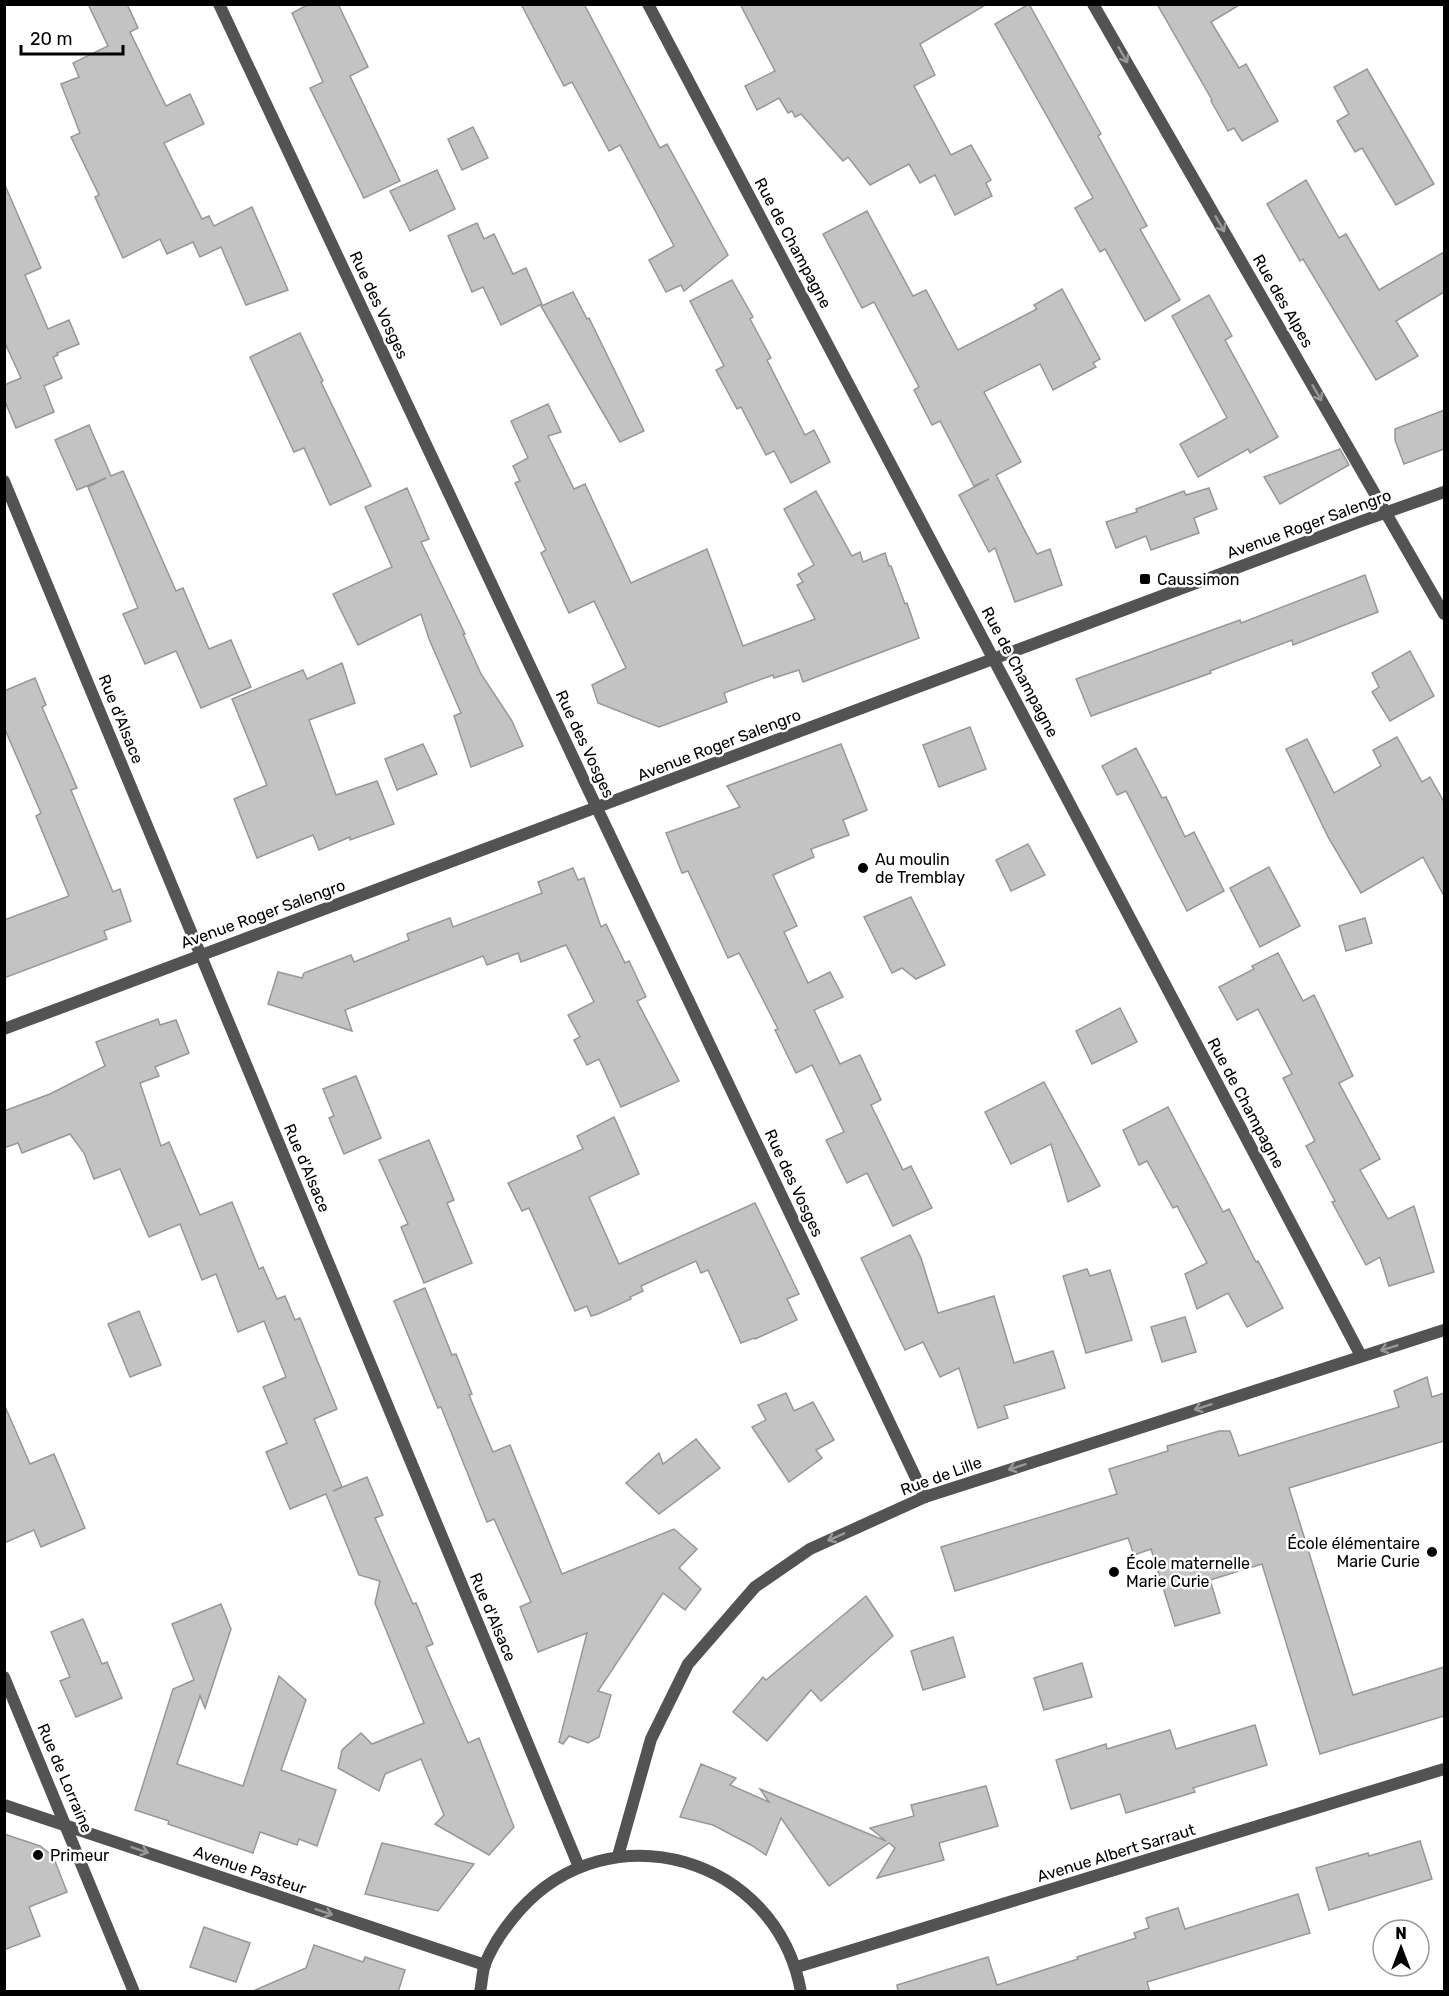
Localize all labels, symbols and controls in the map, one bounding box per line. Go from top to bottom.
scale bar [21,18,123,56]
text: 20 m [30,28,72,50]
one-way arrow [1117,46,1129,63]
street label: Rue de Champagne [750,174,836,312]
one-way arrow [1214,215,1226,232]
street label: Rue des Vosges [346,248,412,362]
street label: Rue des Alpes [1249,251,1317,351]
one-way arrow [1312,384,1324,401]
street label: Avenue Roger Salengro [1224,485,1394,563]
place label: Caussimon [1157,570,1239,589]
marker: Caussimon [1138,572,1152,586]
street label: Rue de Champagne [977,603,1063,741]
street label: Rue d'Alsace [95,672,147,766]
street label: Rue des Vosges [552,687,618,801]
street label: Avenue Roger Salengro [635,705,803,785]
place label: Au moulin de Tremblay [875,850,965,887]
marker: Au moulin de Tremblay [856,861,870,875]
street label: Avenue Roger Salengro [178,875,348,953]
street label: Rue de Champagne [1203,1034,1289,1172]
street label: Rue d'Alsace [280,1121,334,1215]
street label: Rue des Vosges [761,1126,827,1240]
one-way arrow [1380,1343,1399,1354]
one-way arrow [1194,1402,1213,1413]
street label: Rue de Lille [898,1453,984,1499]
one-way arrow [1008,1462,1027,1473]
one-way arrow [827,1532,845,1543]
place label: École élémentaire Marie Curie [1287,1534,1420,1571]
marker: École élémentaire Marie Curie [1425,1545,1439,1559]
place label: École maternelle Marie Curie [1126,1554,1250,1591]
marker: École maternelle Marie Curie [1107,1565,1121,1579]
street label: Rue d'Alsace [466,1570,520,1664]
street label: Rue de Lorraine [33,1721,97,1836]
street label: Avenue Albert Sarraut [1035,1820,1197,1886]
street label: Avenue Pasteur [191,1842,309,1898]
one-way arrow [130,1845,149,1856]
place label: Primeur [50,1846,109,1865]
marker: Primeur [31,1848,45,1862]
one-way arrow [315,1908,333,1919]
north arrow [1371,1918,1431,1978]
text: N [1395,1924,1407,1943]

